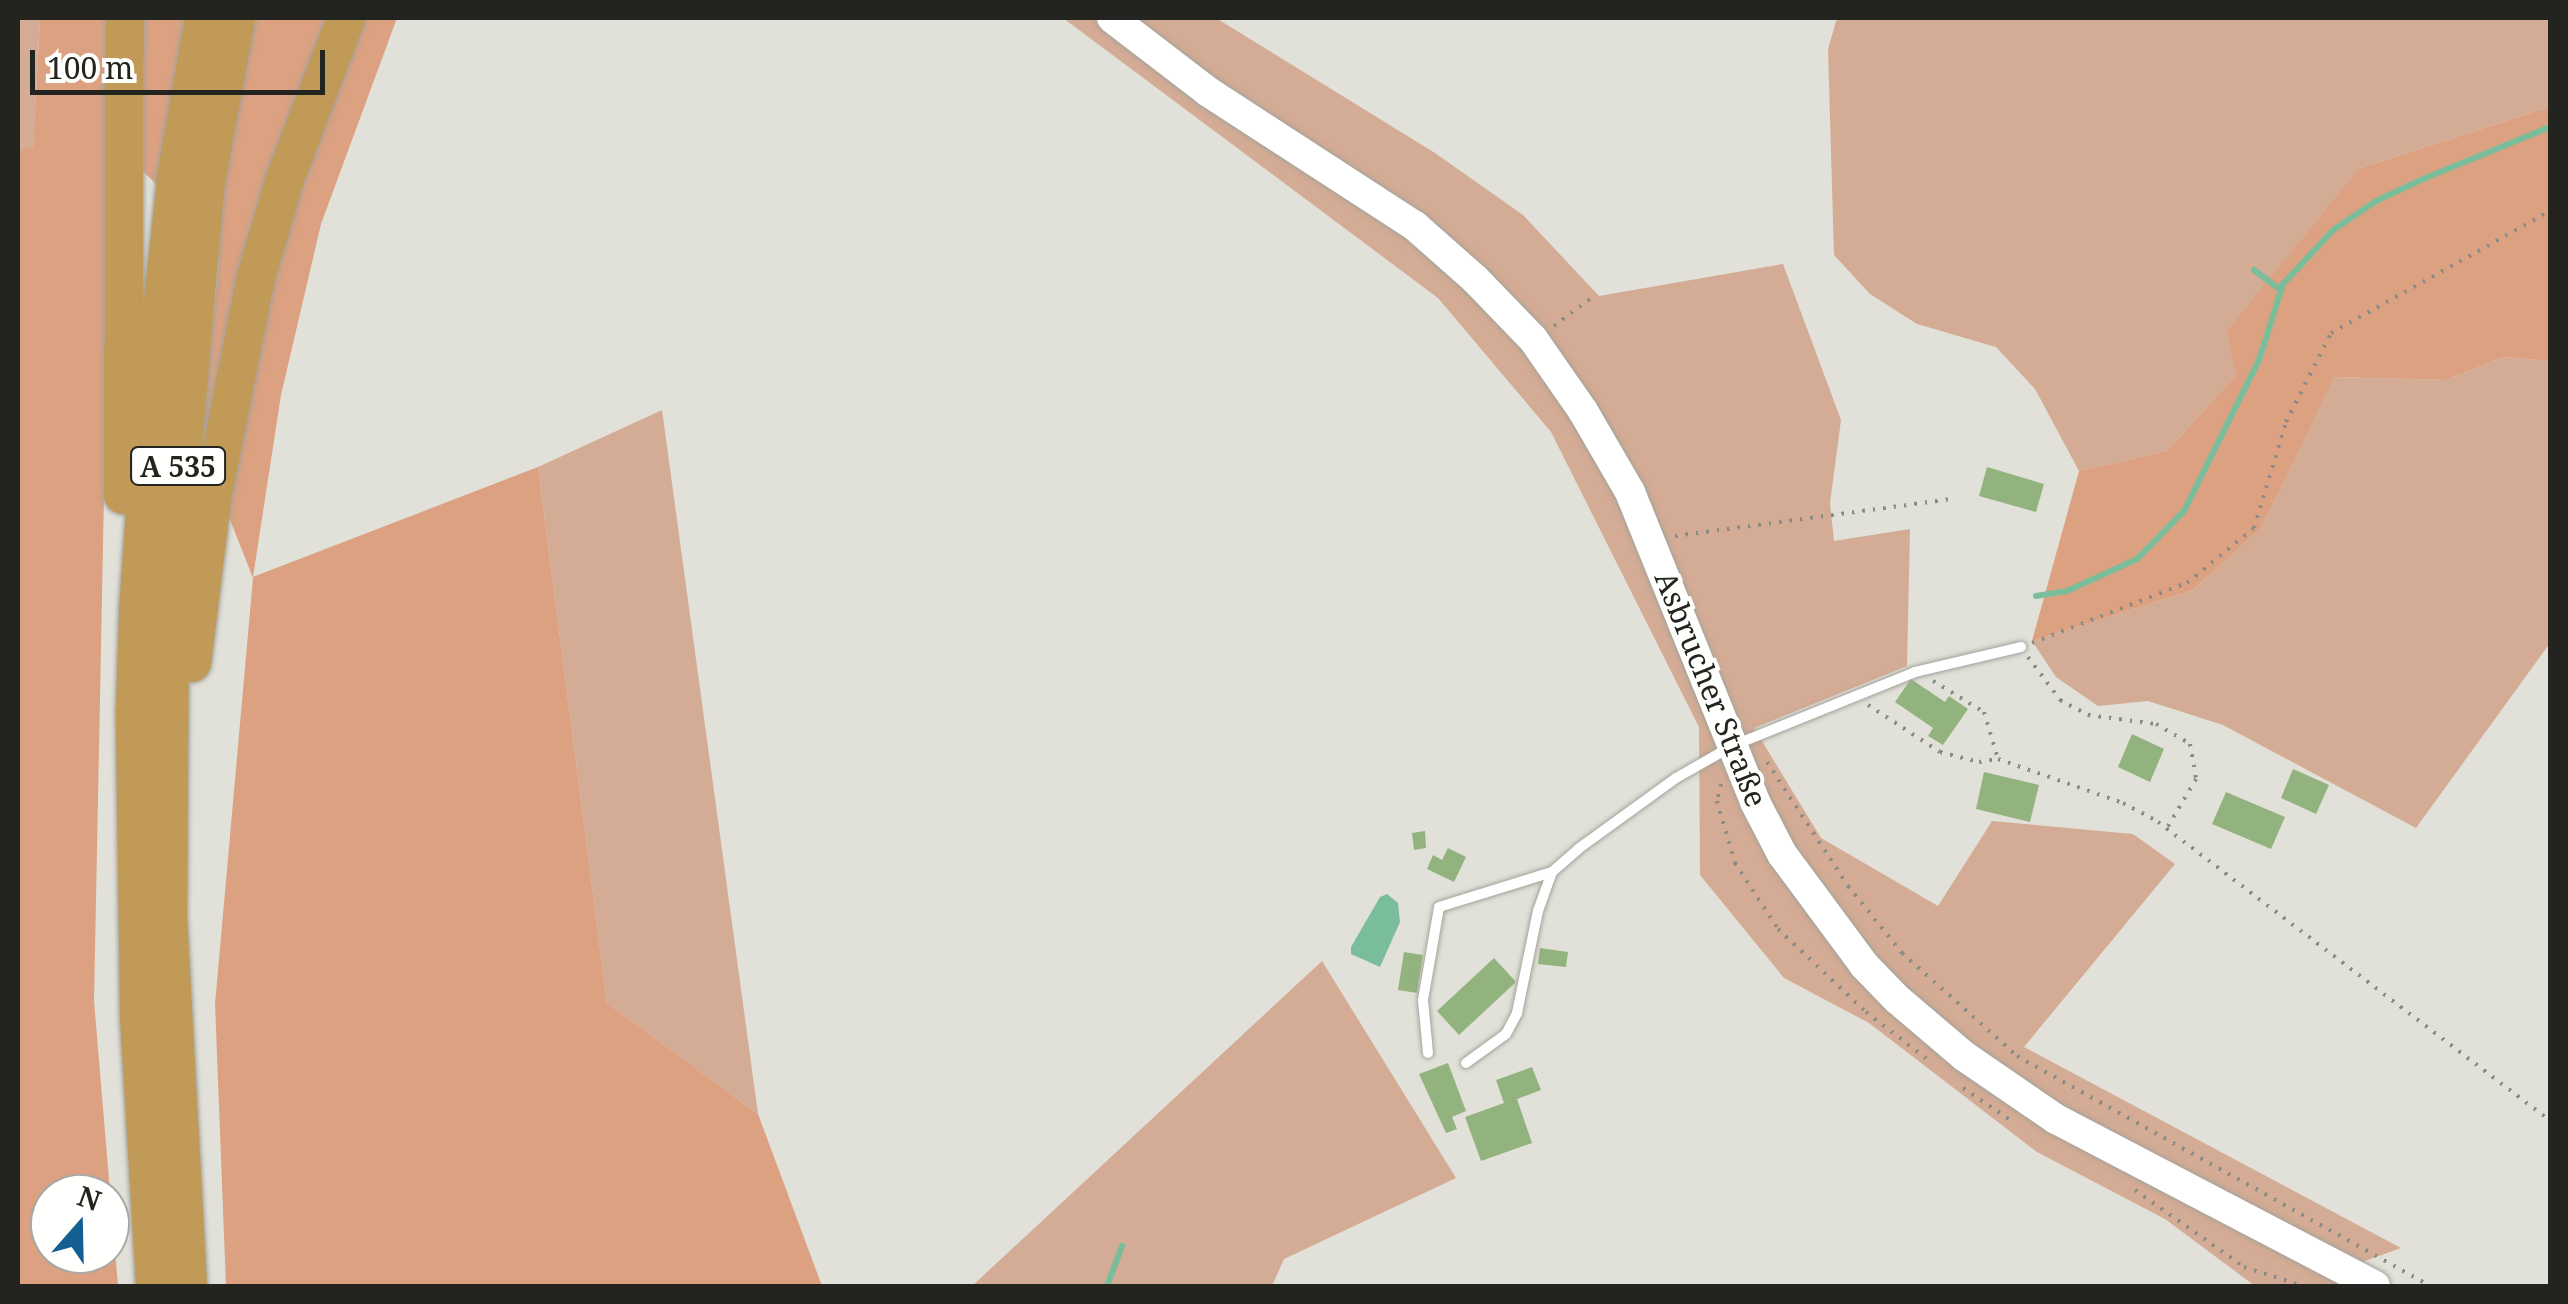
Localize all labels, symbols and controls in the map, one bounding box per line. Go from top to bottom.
scale bar [35,30,330,92]
text: 100 m [47,47,133,88]
road number: A 535 [128,443,228,489]
street label: Asbrucher Straße [1647,566,1775,812]
north arrow [30,1174,130,1274]
text: N [73,1176,106,1219]

